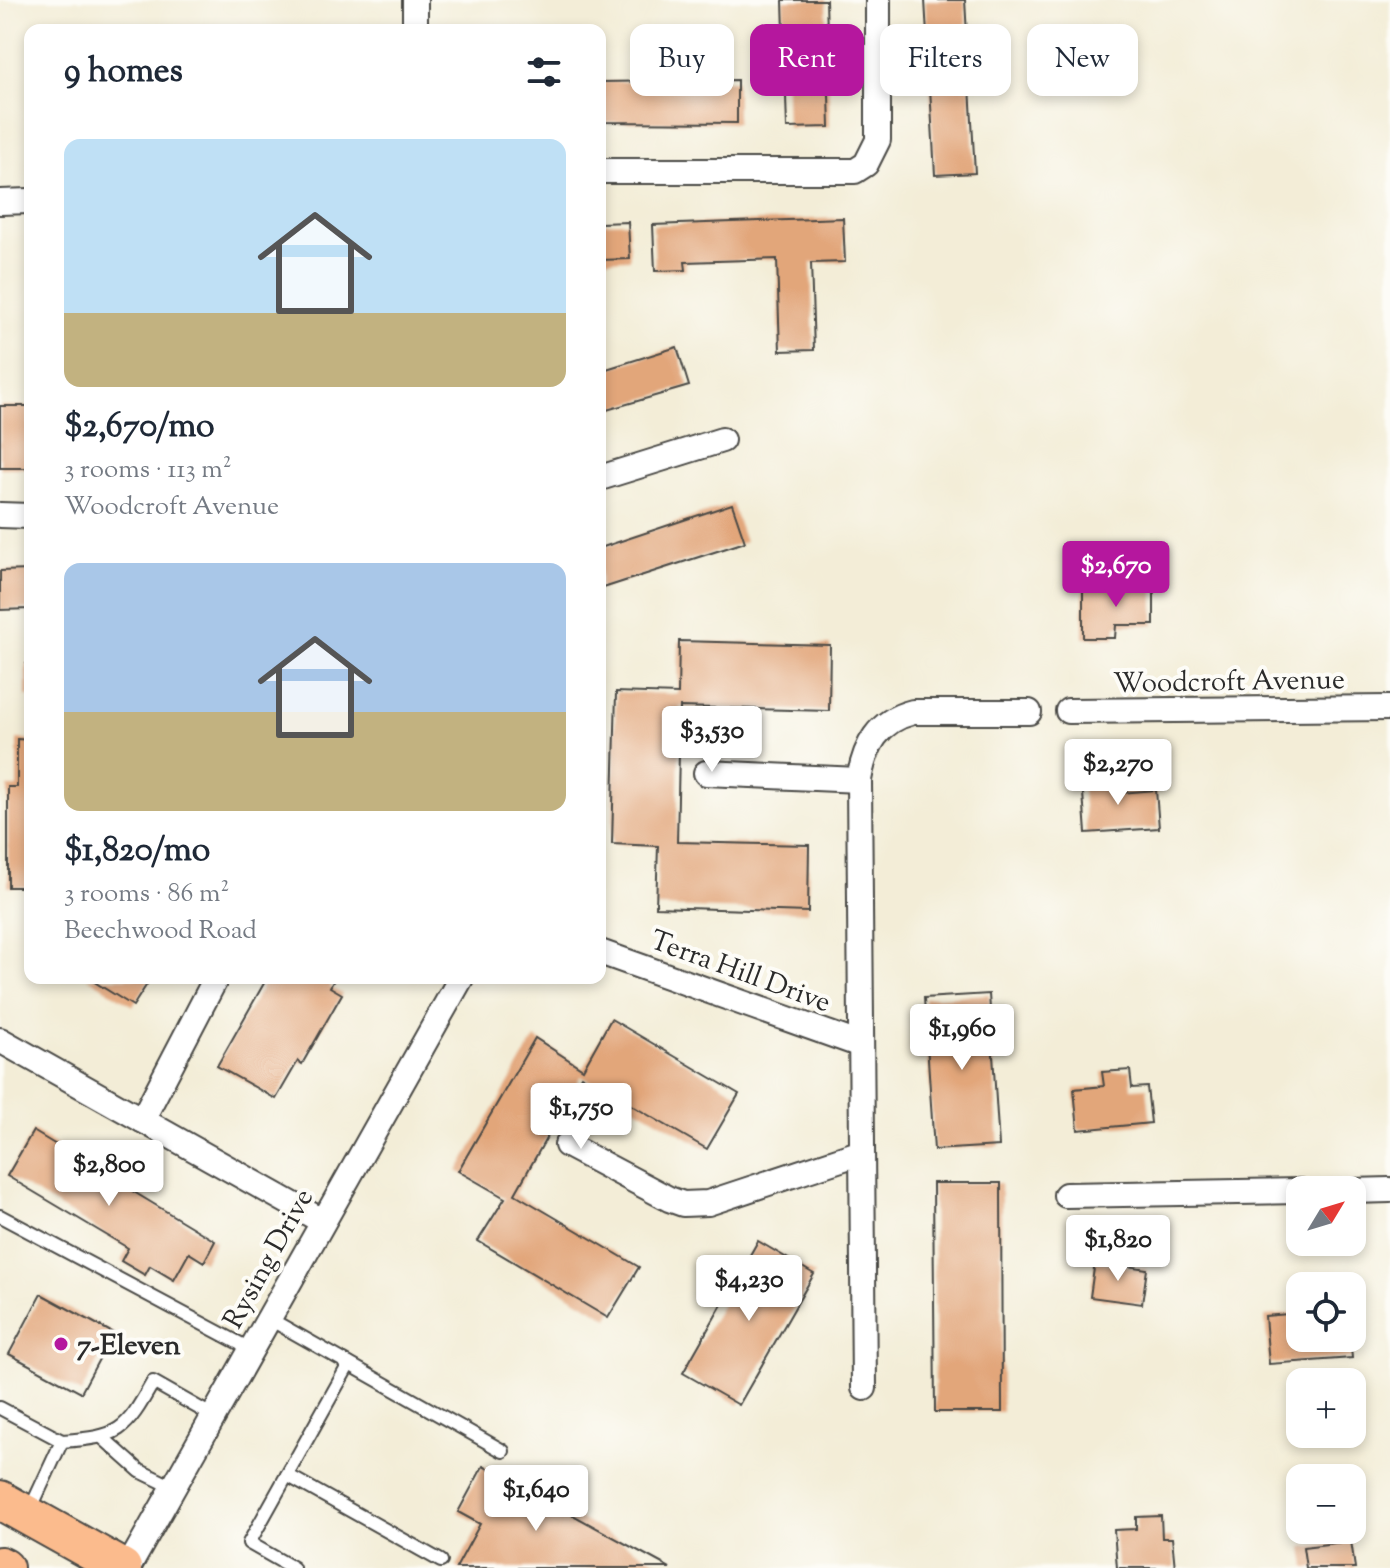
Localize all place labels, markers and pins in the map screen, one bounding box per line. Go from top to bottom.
pin: $2,670 [1051,541,1181,609]
pin: $3,530 [647,706,777,774]
pin: $2,270 [1053,739,1183,807]
pin: $1,960 [897,1004,1027,1072]
pin: $1,750 [516,1083,646,1151]
pin: $2,800 [44,1140,174,1208]
pin: $1,820 [1053,1215,1183,1283]
pin: $4,230 [684,1255,814,1323]
place label: 7-Eleven [77,1327,181,1367]
marker: 7-Eleven [52,1335,70,1353]
pin: $1,640 [471,1465,601,1533]

